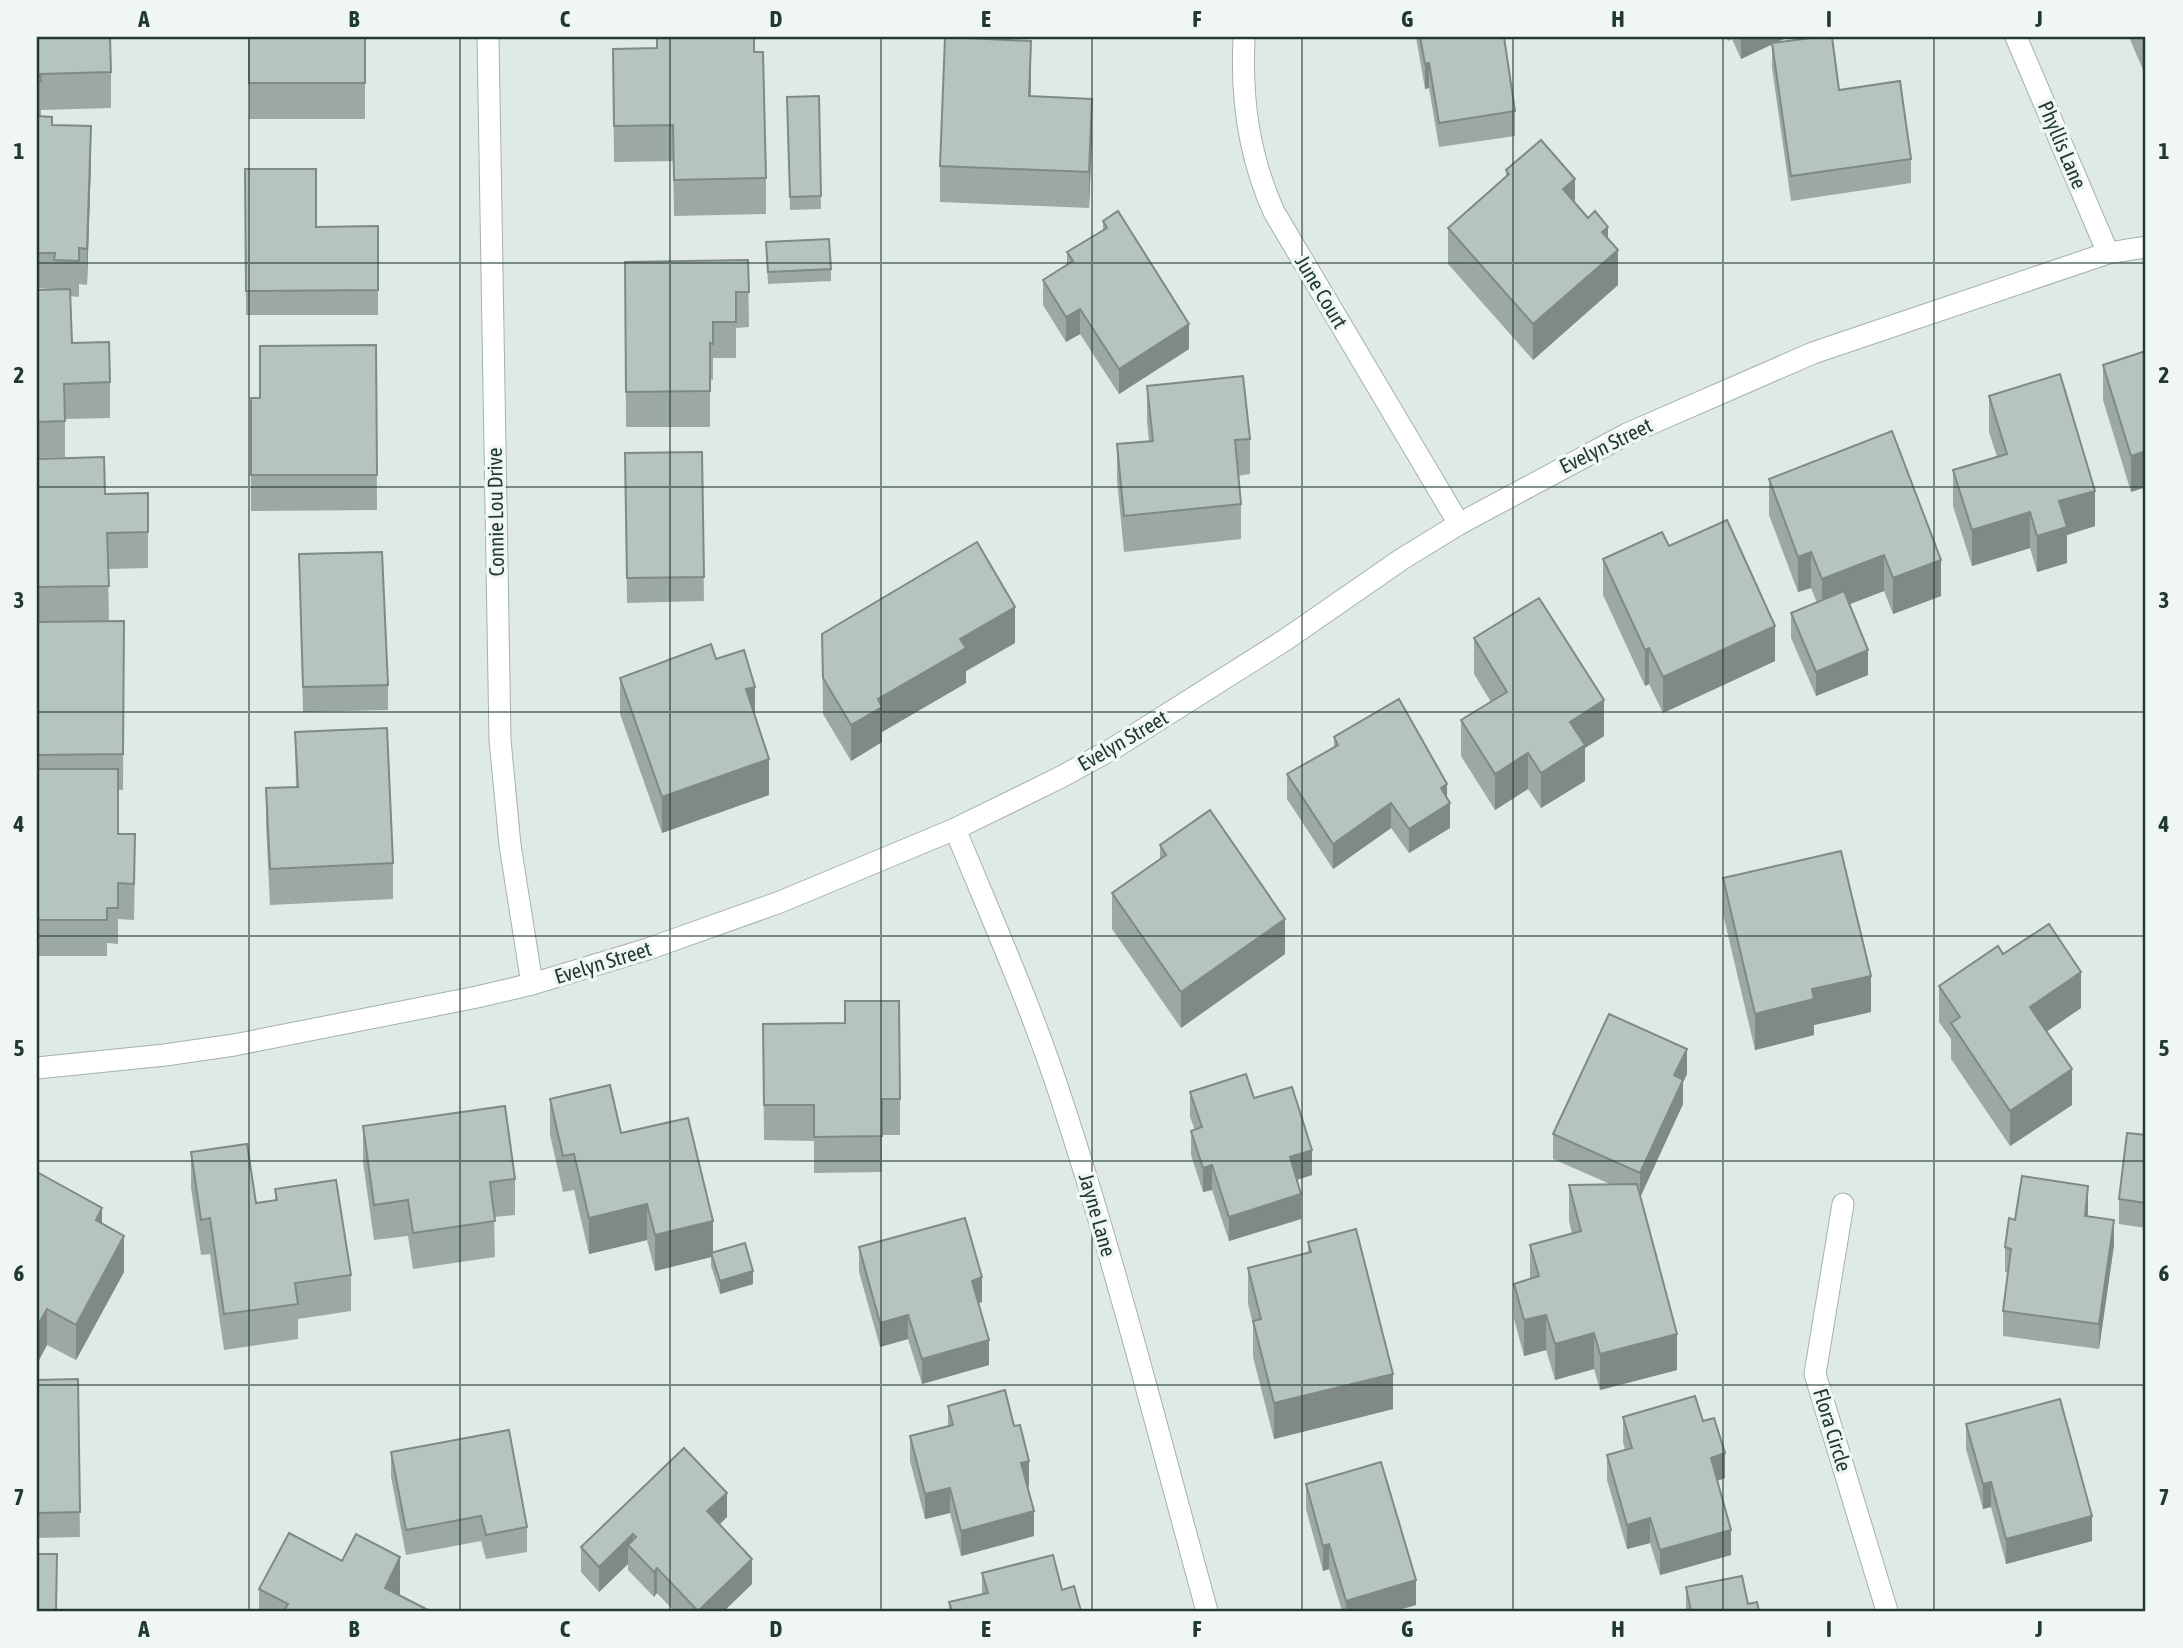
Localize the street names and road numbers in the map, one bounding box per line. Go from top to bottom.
street label: Phyllis Lane [2034,97,2092,192]
street label: June Court [1291,251,1353,332]
street label: Evelyn Street [1555,412,1656,478]
street label: Connie Lou Drive [482,447,508,577]
street label: Evelyn Street [1073,705,1172,776]
street label: Evelyn Street [551,936,654,988]
street label: Jayne Lane [1075,1170,1121,1259]
street label: Flora Circle [1809,1385,1857,1474]

